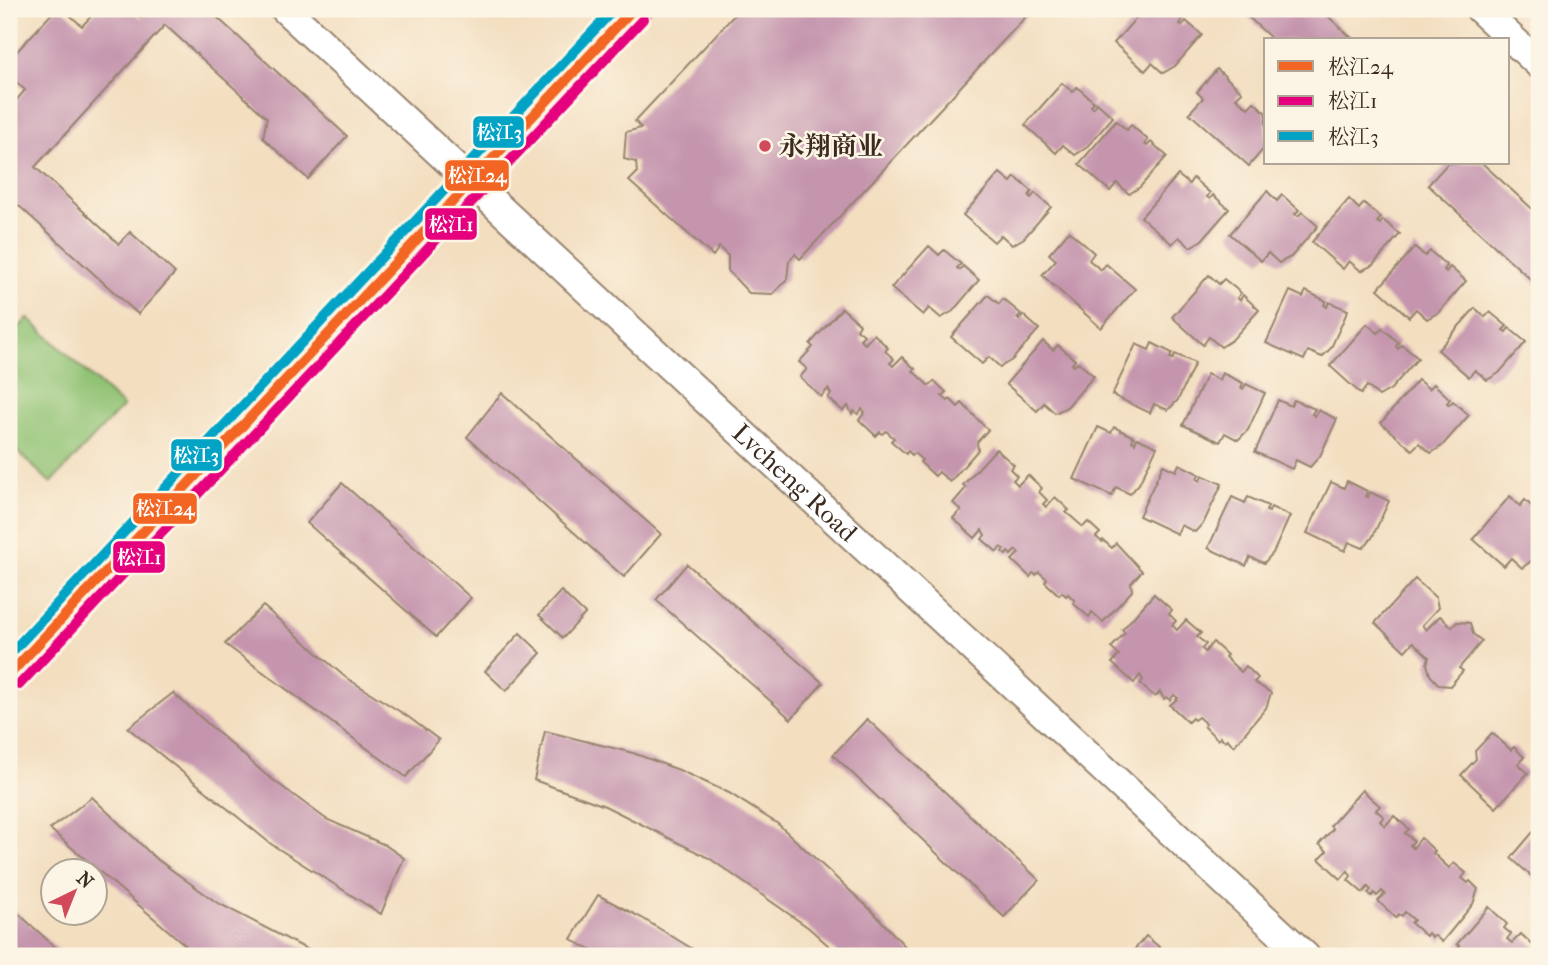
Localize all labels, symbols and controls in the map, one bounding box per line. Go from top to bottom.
legend [1264,38,1510,164]
text: 松江24 [1328,55,1394,79]
text: 松江1 [1328,89,1378,113]
line badge: 松江3 [472,115,525,149]
text: 松江3 [476,122,522,144]
text: 松江3 [1328,125,1379,149]
place label: 永翔商业 [779,131,883,162]
marker: 永翔商业 [757,138,773,154]
line badge: 松江24 [444,159,510,192]
text: 松江24 [448,165,507,187]
line badge: 松江1 [424,207,478,241]
text: 松江1 [429,214,473,236]
street label: Lvcheng Road [726,417,864,549]
line badge: 松江3 [170,438,223,472]
text: 松江3 [173,445,219,467]
line badge: 松江24 [132,492,198,525]
text: 松江24 [136,498,195,520]
line badge: 松江1 [112,540,166,574]
text: 松江1 [117,547,161,569]
north arrow [38,856,108,926]
text: N [72,867,98,894]

